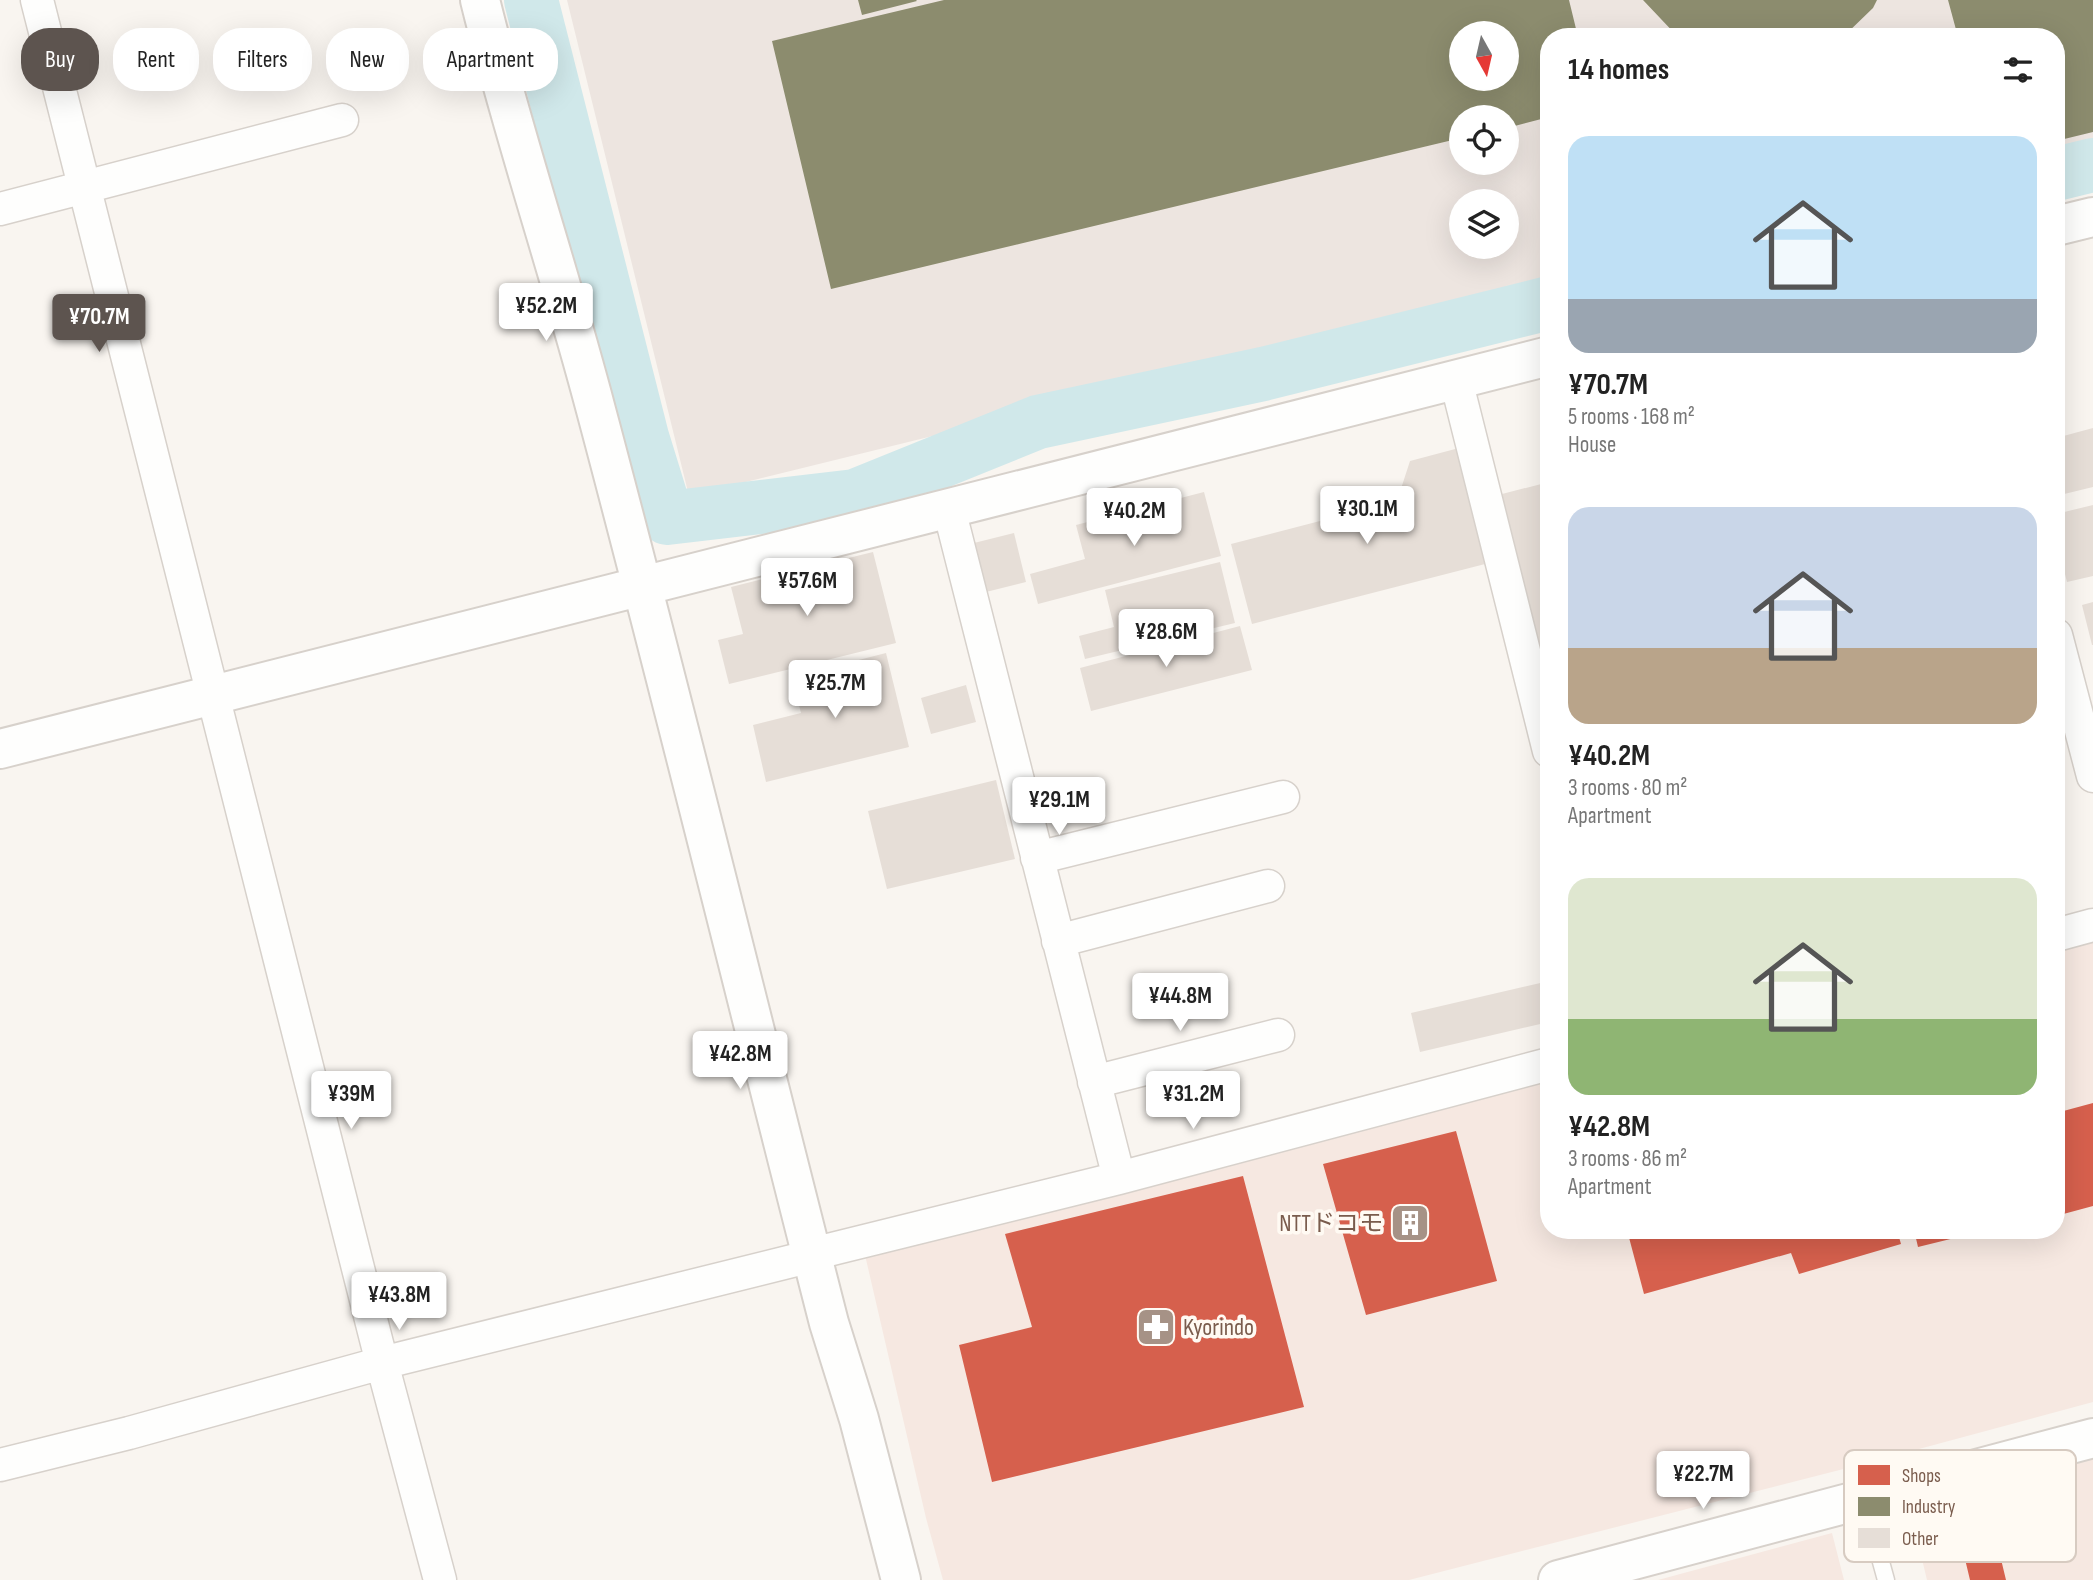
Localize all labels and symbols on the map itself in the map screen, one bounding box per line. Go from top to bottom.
north arrow [1449,21,1519,91]
pin: ¥52.2M [489,284,603,343]
pin: ¥70.7M [42,294,156,354]
pin: ¥30.1M [1310,486,1424,546]
pin: ¥40.2M [1077,489,1191,548]
pin: ¥57.6M [750,558,864,618]
pin: ¥28.6M [1109,610,1223,669]
pin: ¥25.7M [778,660,892,720]
pin: ¥29.1M [1002,778,1116,837]
pin: ¥44.8M [1123,974,1237,1033]
pin: ¥42.8M [683,1032,797,1091]
pin: ¥39M [310,1072,392,1131]
pin: ¥31.2M [1136,1072,1250,1131]
building icon: NTTドコモ [1389,1202,1431,1244]
place label: NTTドコモ [1279,1209,1383,1238]
pin: ¥43.8M [342,1272,456,1332]
pharmacy icon: Kyorindo [1135,1306,1177,1348]
place label: Kyorindo [1183,1313,1254,1342]
legend [1844,1450,2076,1562]
pin: ¥22.7M [1646,1452,1760,1511]
text: Shops [1902,1465,1941,1488]
text: Industry [1902,1496,1956,1519]
text: Other [1902,1528,1939,1551]

